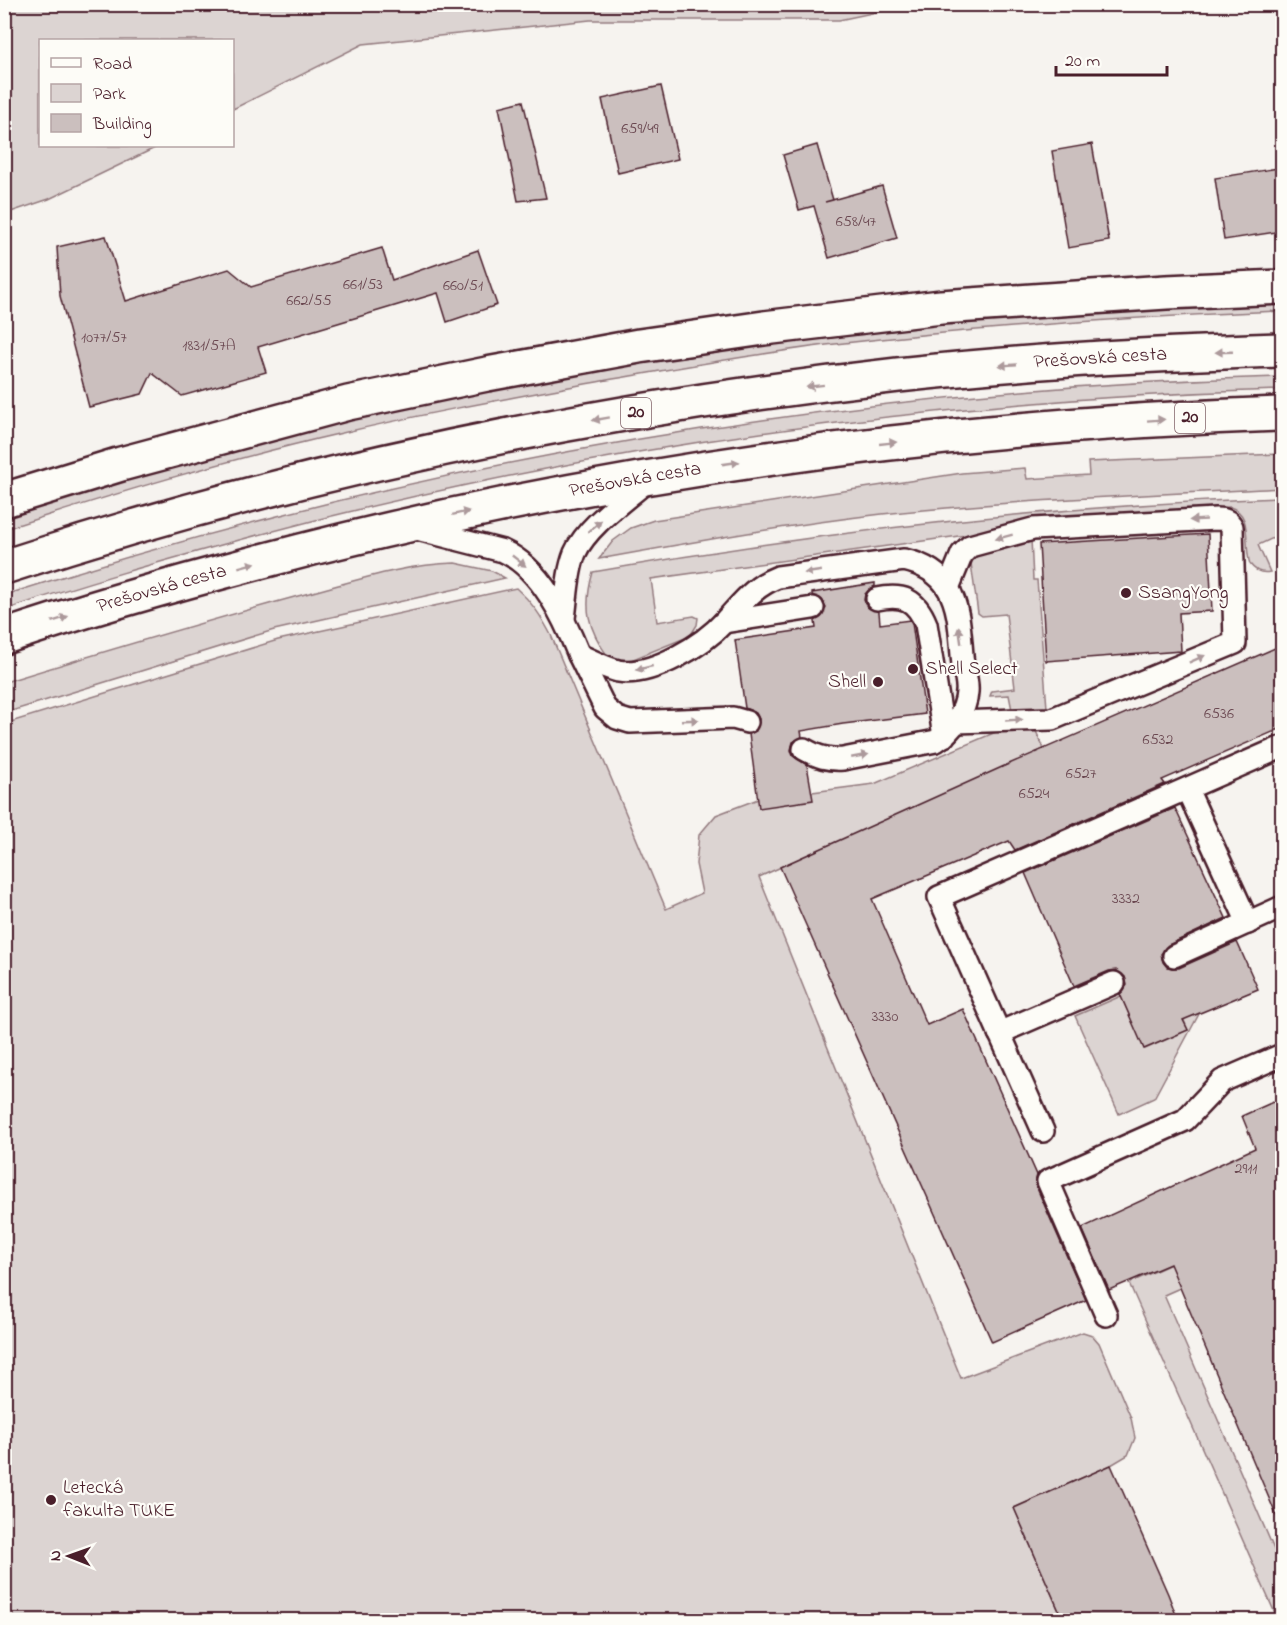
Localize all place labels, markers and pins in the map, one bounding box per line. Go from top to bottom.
place label: SsangYong [1138,579,1229,609]
marker: SsangYong [1119,586,1133,600]
place label: Shell Select [925,655,1018,684]
marker: Shell Select [906,662,920,676]
place label: Shell [828,668,866,697]
marker: Shell [871,675,885,689]
place label: Letecká fakulta TUKE [63,1474,175,1526]
marker: Letecká fakulta TUKE [44,1493,58,1507]

